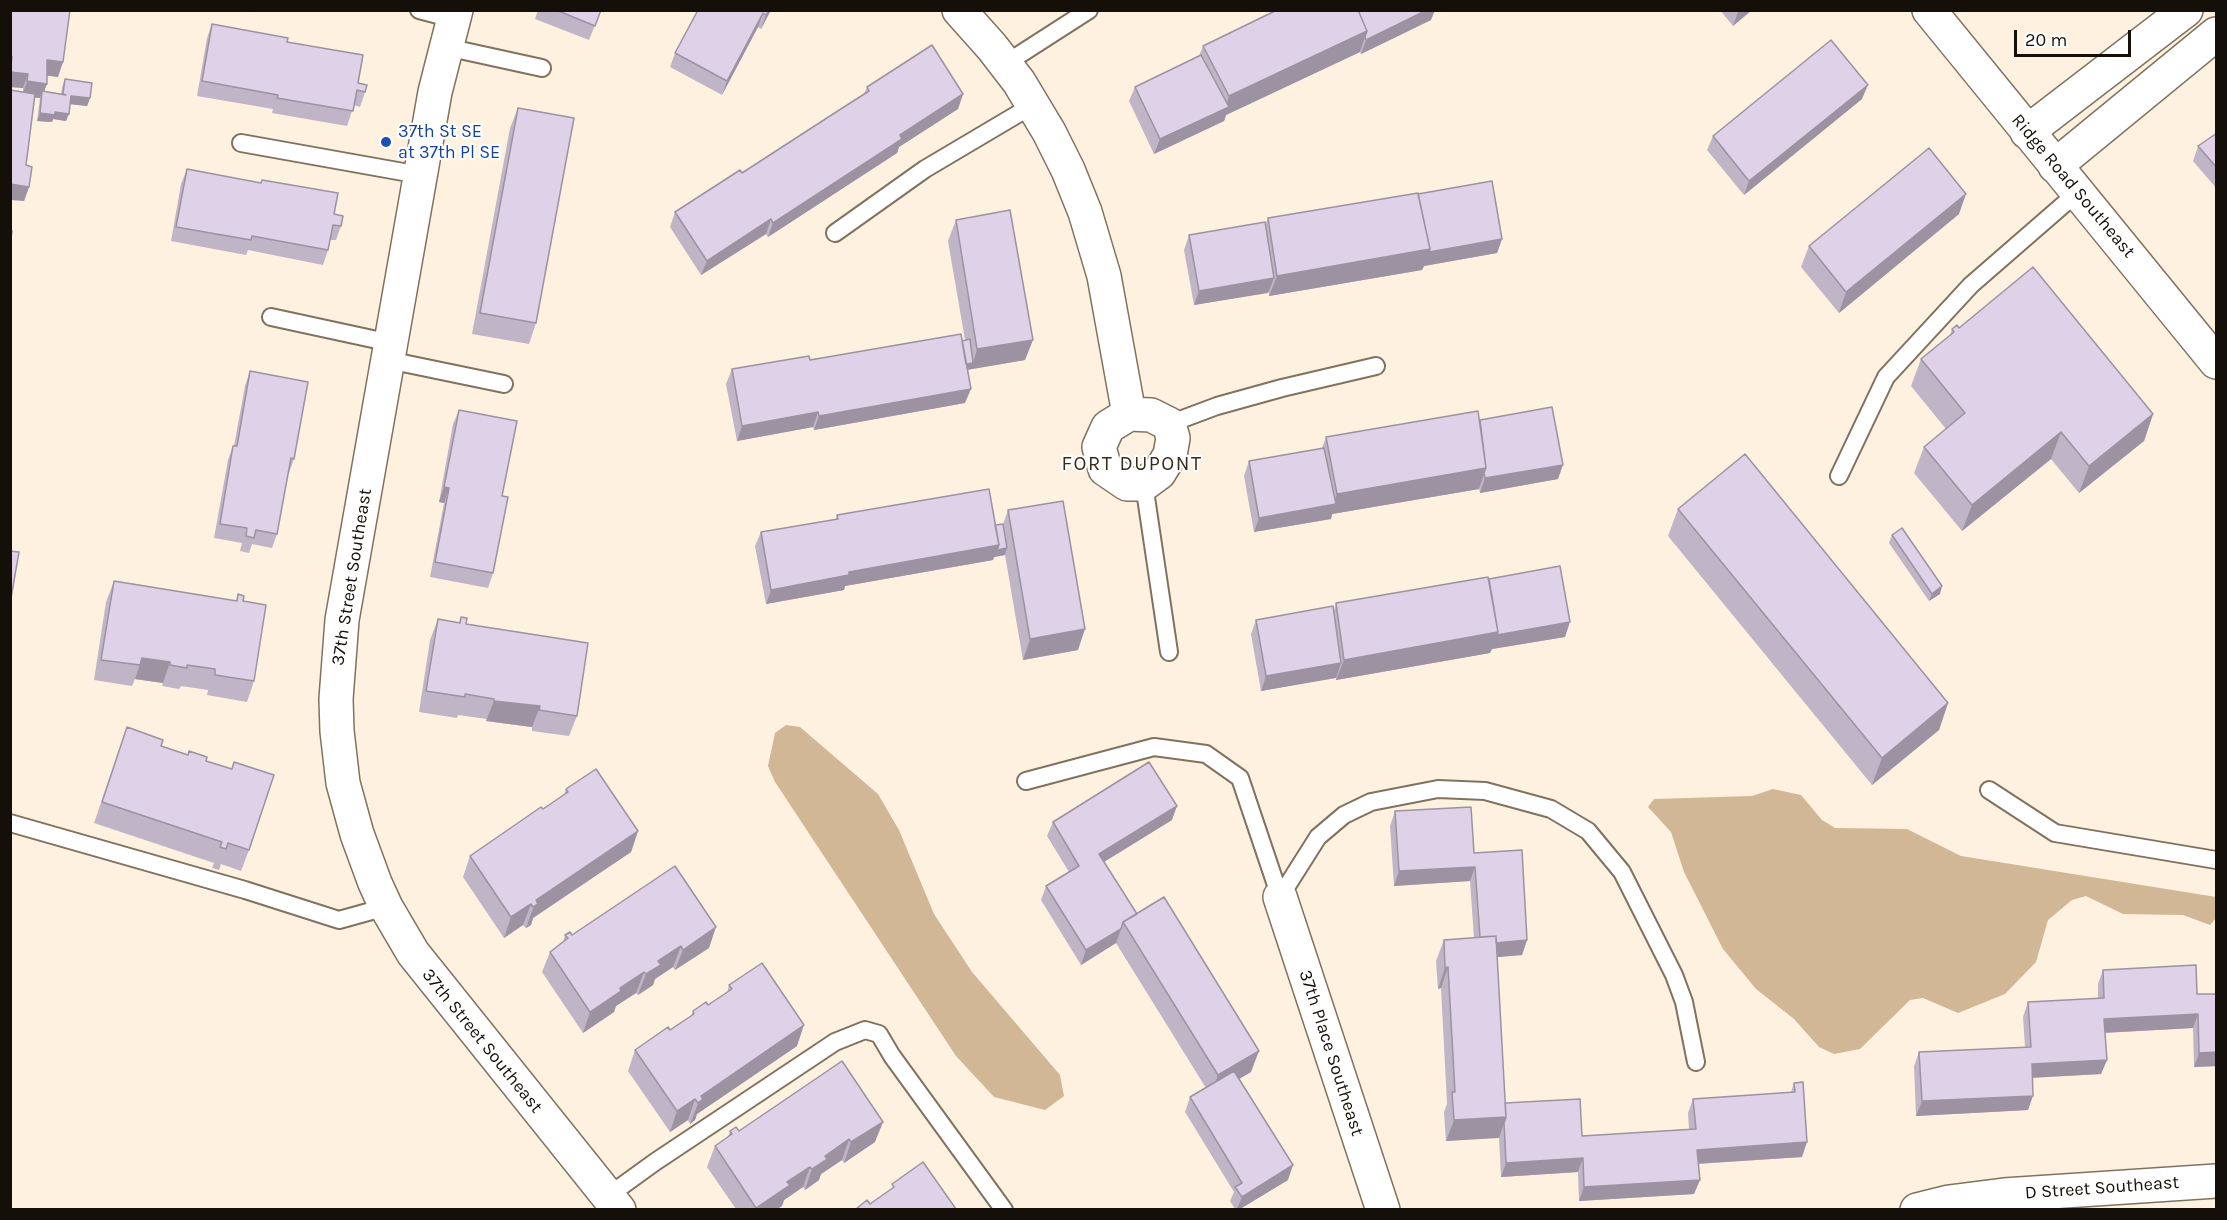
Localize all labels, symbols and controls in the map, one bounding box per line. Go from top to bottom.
scale bar [2017,18,2134,56]
text: 20 m [2025,29,2067,51]
street label: Ridge Road Southeast [2007,110,2139,262]
place label: 37th St SE at 37th Pl SE [398,121,500,164]
marker: 37th St SE at 37th Pl SE [379,135,393,149]
district label: FORT DUPONT [1062,452,1202,476]
street label: 37th Street Southeast [327,487,377,667]
street label: 37th Street Southeast [417,965,547,1117]
street label: 37th Place Southeast [1294,967,1368,1139]
street label: D Street Southeast [2024,1172,2180,1204]

